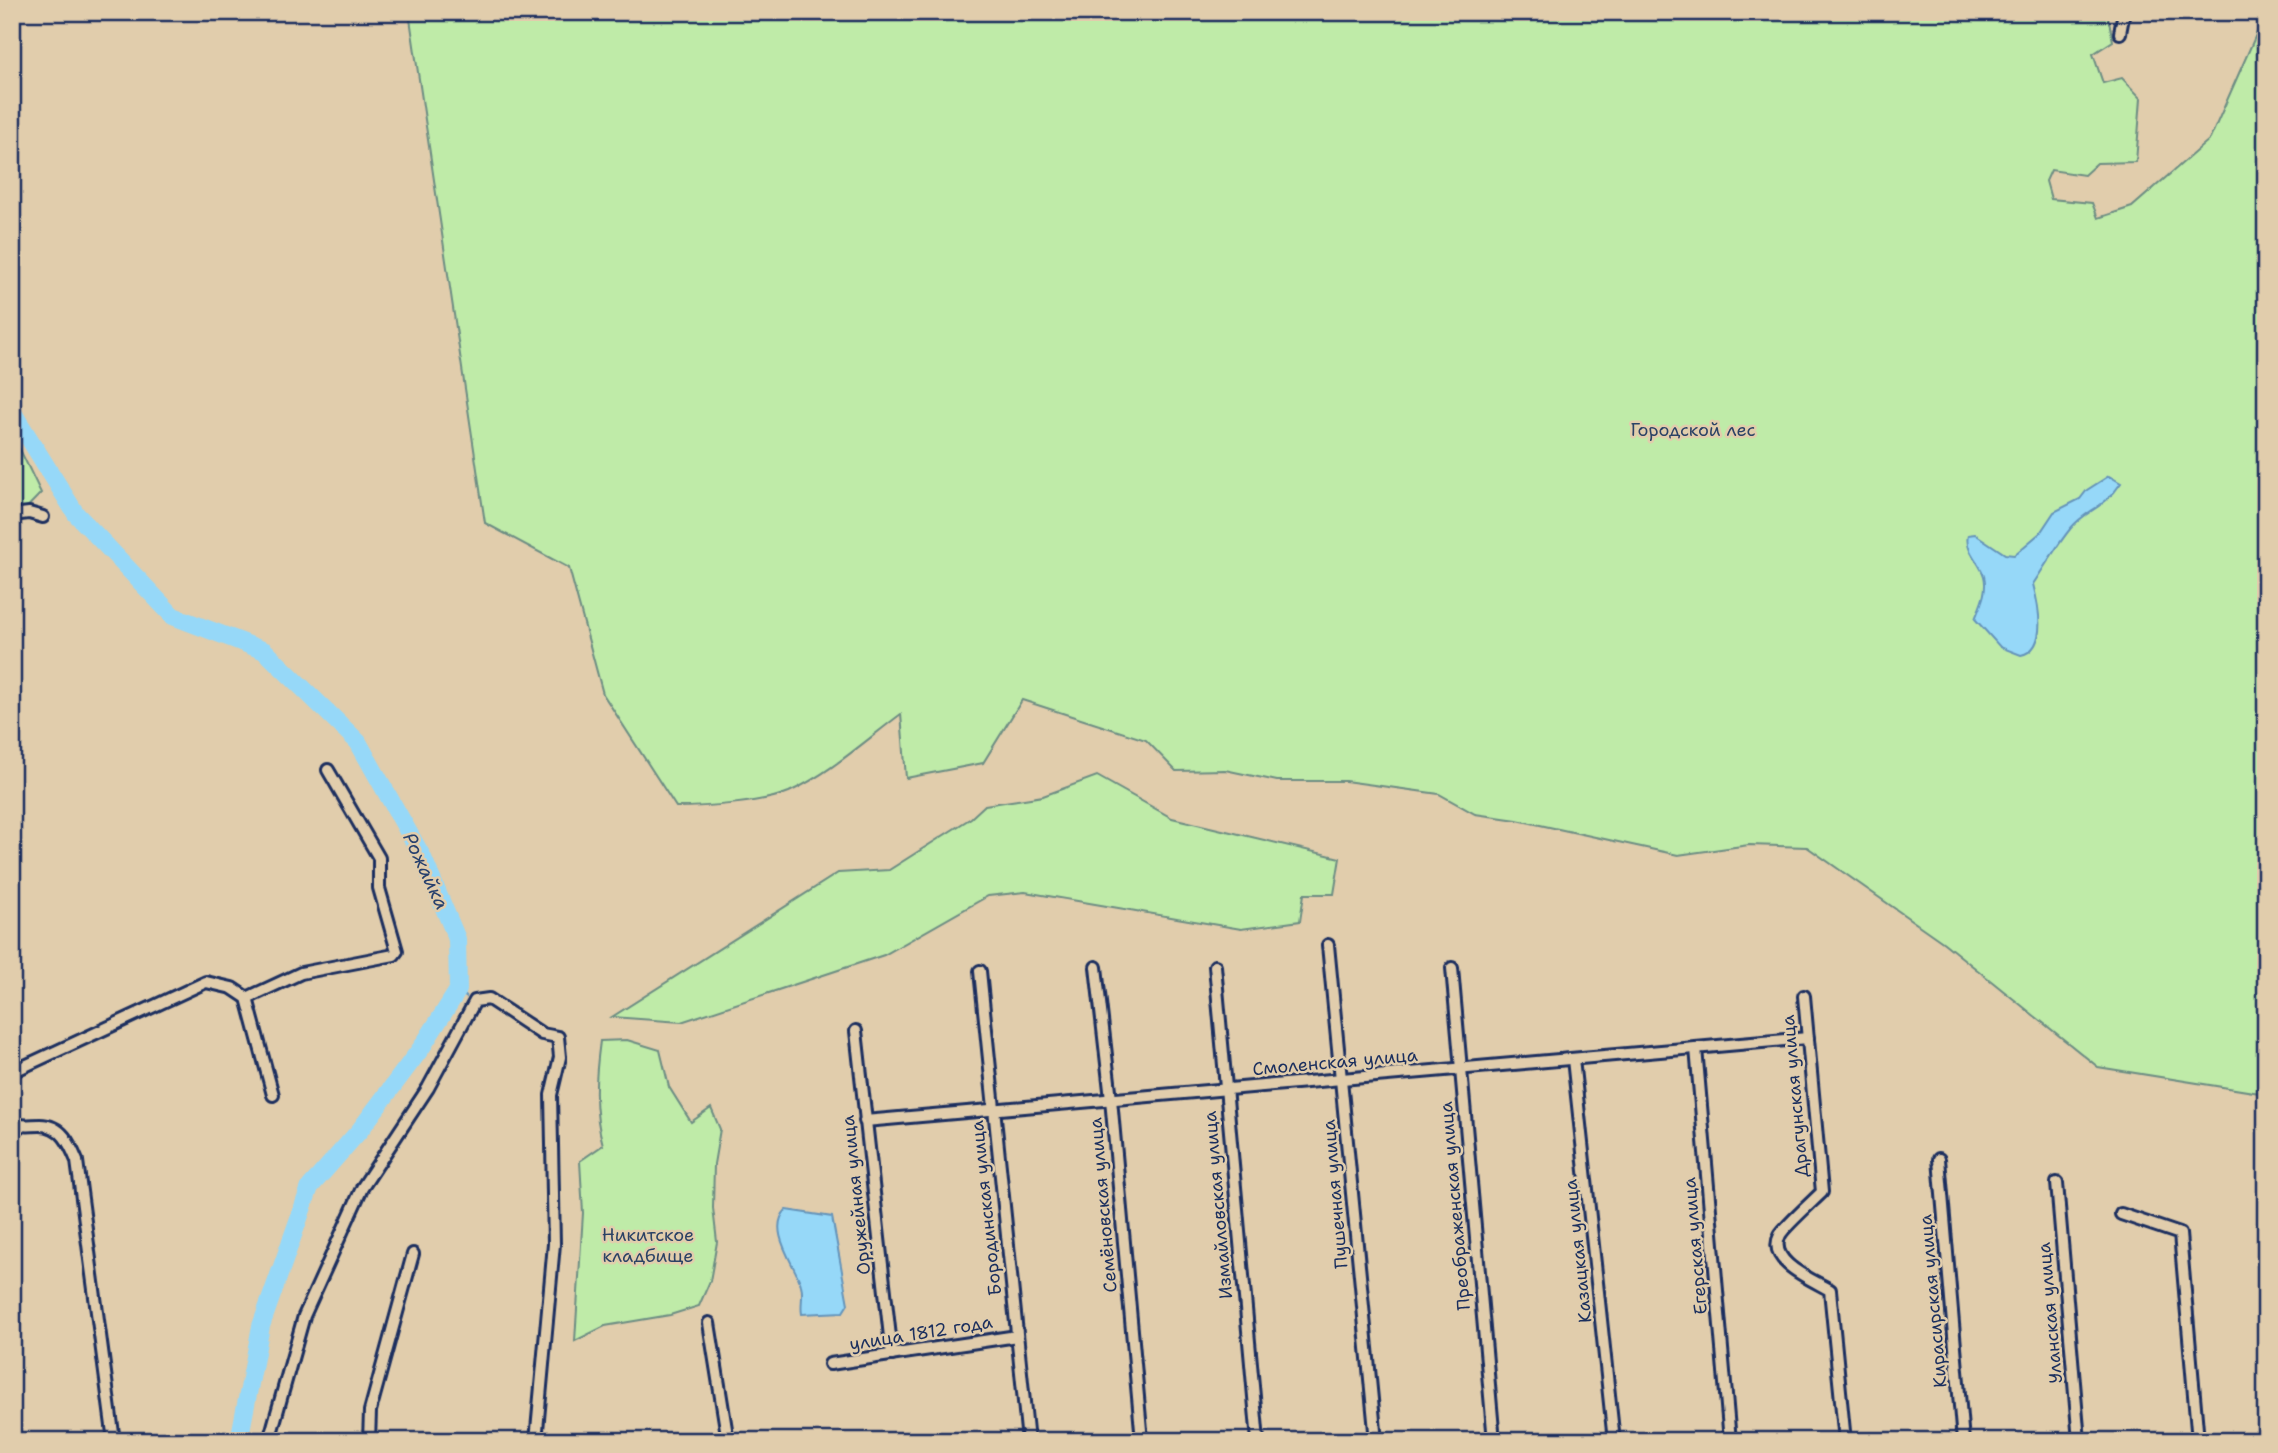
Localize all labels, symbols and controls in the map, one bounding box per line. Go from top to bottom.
park label: Городской лес [1630,418,1756,442]
water label: Рожайка [397,828,455,914]
street label: Драгунская улица [1776,1014,1814,1178]
street label: Смоленская улица [1251,1043,1419,1081]
street label: Преображенская улица [1434,1101,1476,1311]
street label: Измайловская улица [1198,1110,1238,1300]
street label: Оружейная улица [836,1114,876,1276]
street label: Семёновская улица [1083,1116,1123,1294]
street label: Пушечная улица [1317,1118,1353,1270]
street label: Бородинская улица [965,1119,1007,1297]
street label: Егерская улица [1677,1176,1713,1316]
street label: Казацкая улица [1559,1178,1597,1324]
street label: Кирасирская улица [1913,1213,1953,1389]
park label: Никитское кладбище [602,1223,694,1268]
street label: Уланская улица [2032,1241,2068,1385]
street label: улица 1812 года [848,1310,994,1356]

